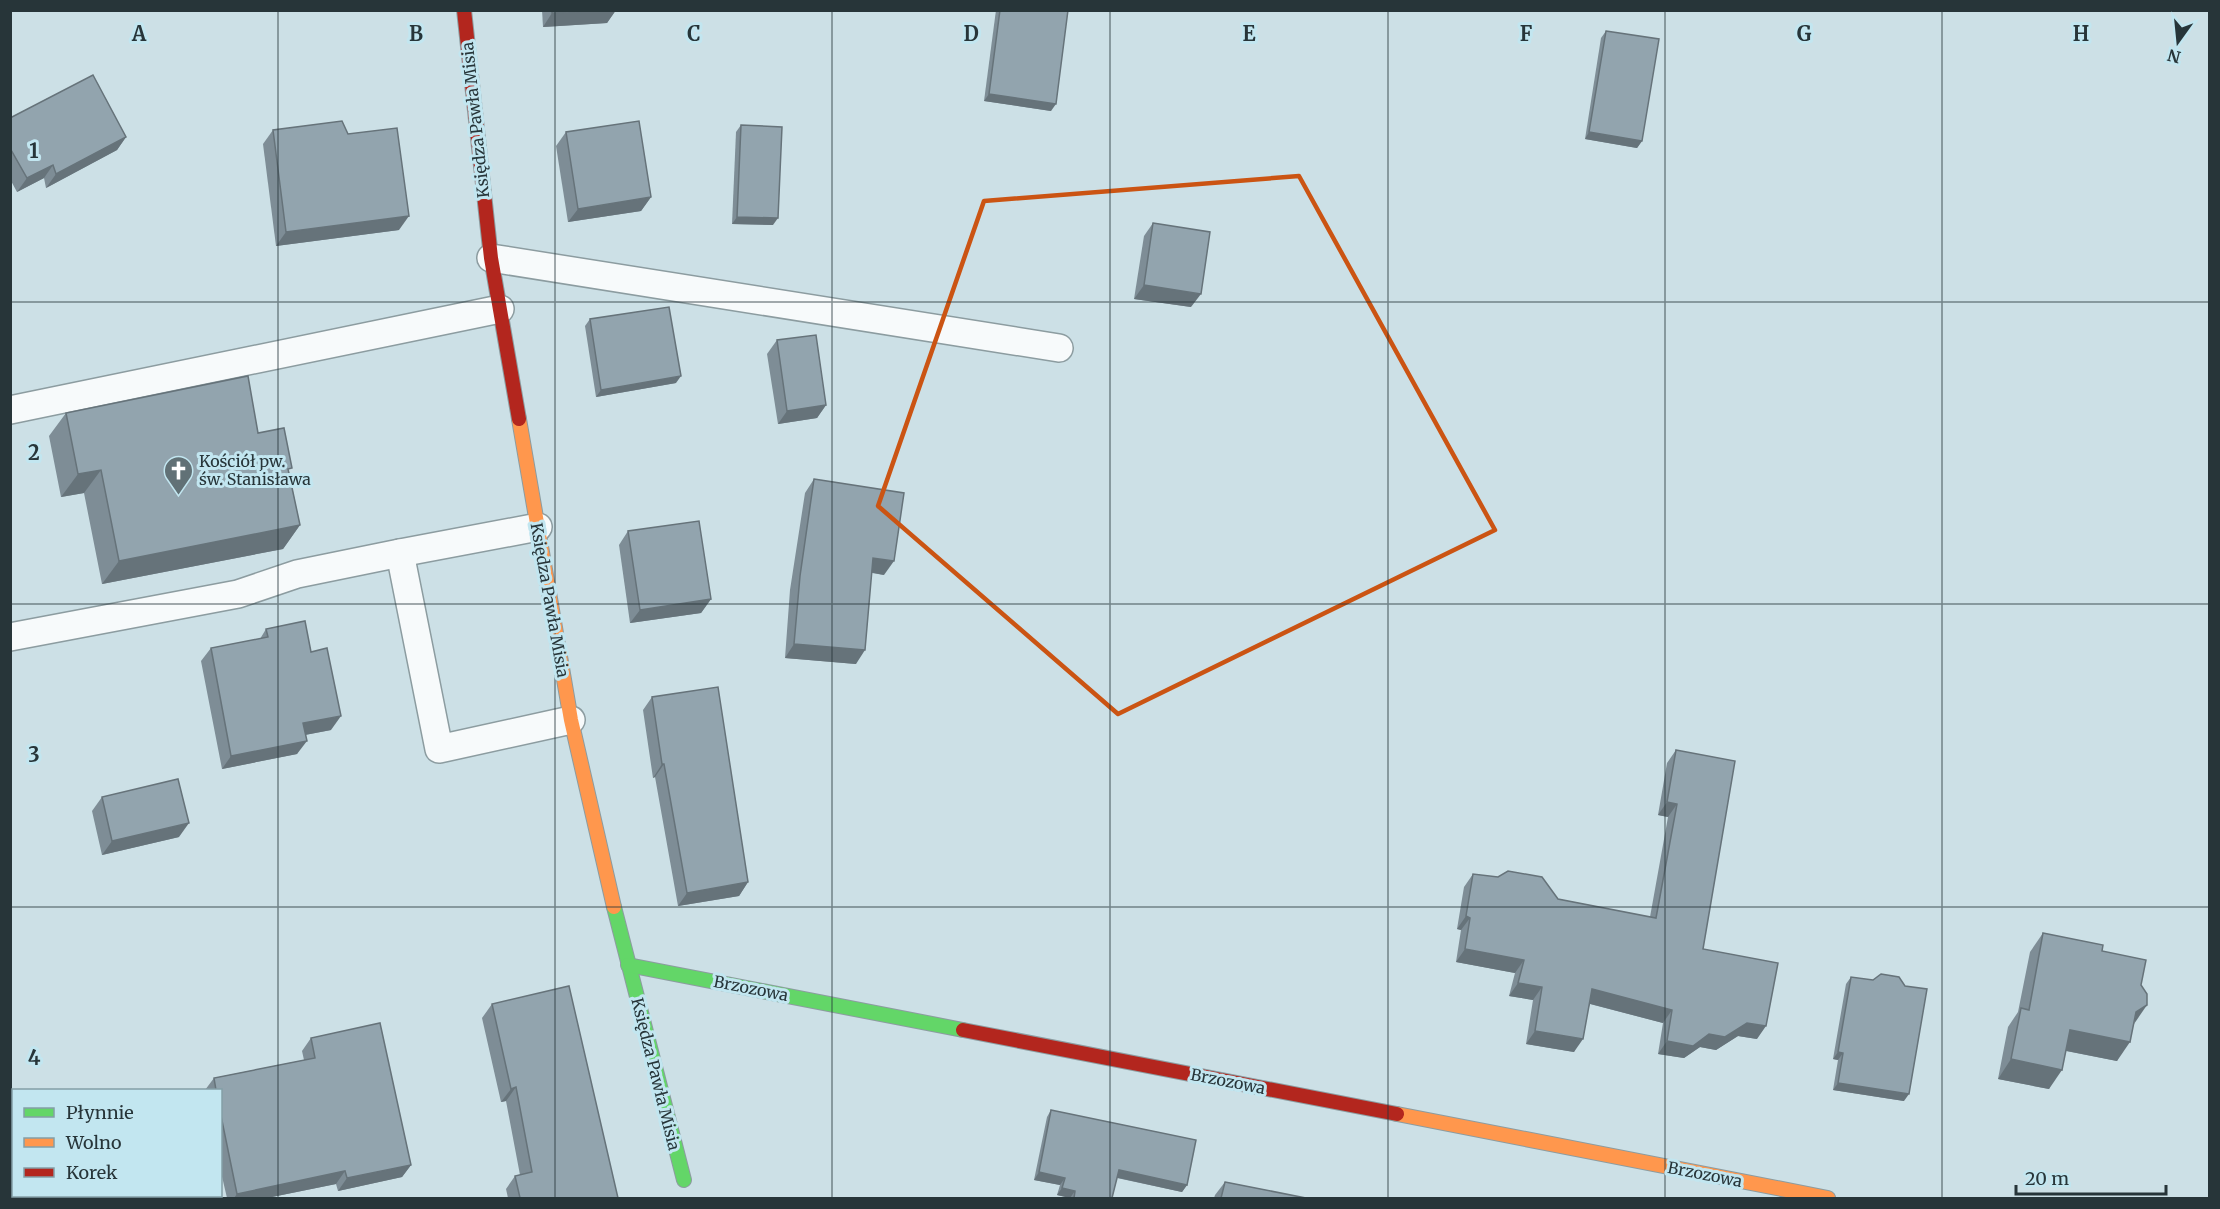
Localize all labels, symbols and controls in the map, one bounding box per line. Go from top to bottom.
north arrow [2148,12,2208,72]
text: A [131,21,147,46]
text: B [409,21,423,46]
text: C [687,21,701,46]
text: D [963,21,979,46]
text: E [1242,21,1256,46]
text: F [1520,21,1533,46]
text: G [1797,21,1812,46]
text: H [2073,21,2089,46]
street label: Księdza Pawła Misia [457,41,493,199]
text: N [2165,45,2183,68]
text: 1 [29,138,39,163]
text: 2 [28,440,40,465]
place label: Kościół pw. św. Stanisława [199,451,311,489]
church icon: Kościół pw. św. Stanisława [162,454,194,496]
street label: Księdza Pawła Misia [527,521,574,679]
text: 3 [28,742,40,767]
street label: Brzozowa [712,971,790,1005]
street label: Księdza Pawła Misia [627,996,685,1153]
text: 4 [28,1045,41,1070]
street label: Brzozowa [1189,1064,1267,1098]
legend [12,1089,222,1197]
text: Płynnie [66,1101,134,1124]
text: Wolno [65,1131,122,1154]
street label: Brzozowa [1666,1157,1744,1191]
scale bar [2016,1158,2166,1196]
text: Korek [66,1161,118,1184]
text: 20 m [2025,1167,2069,1190]

